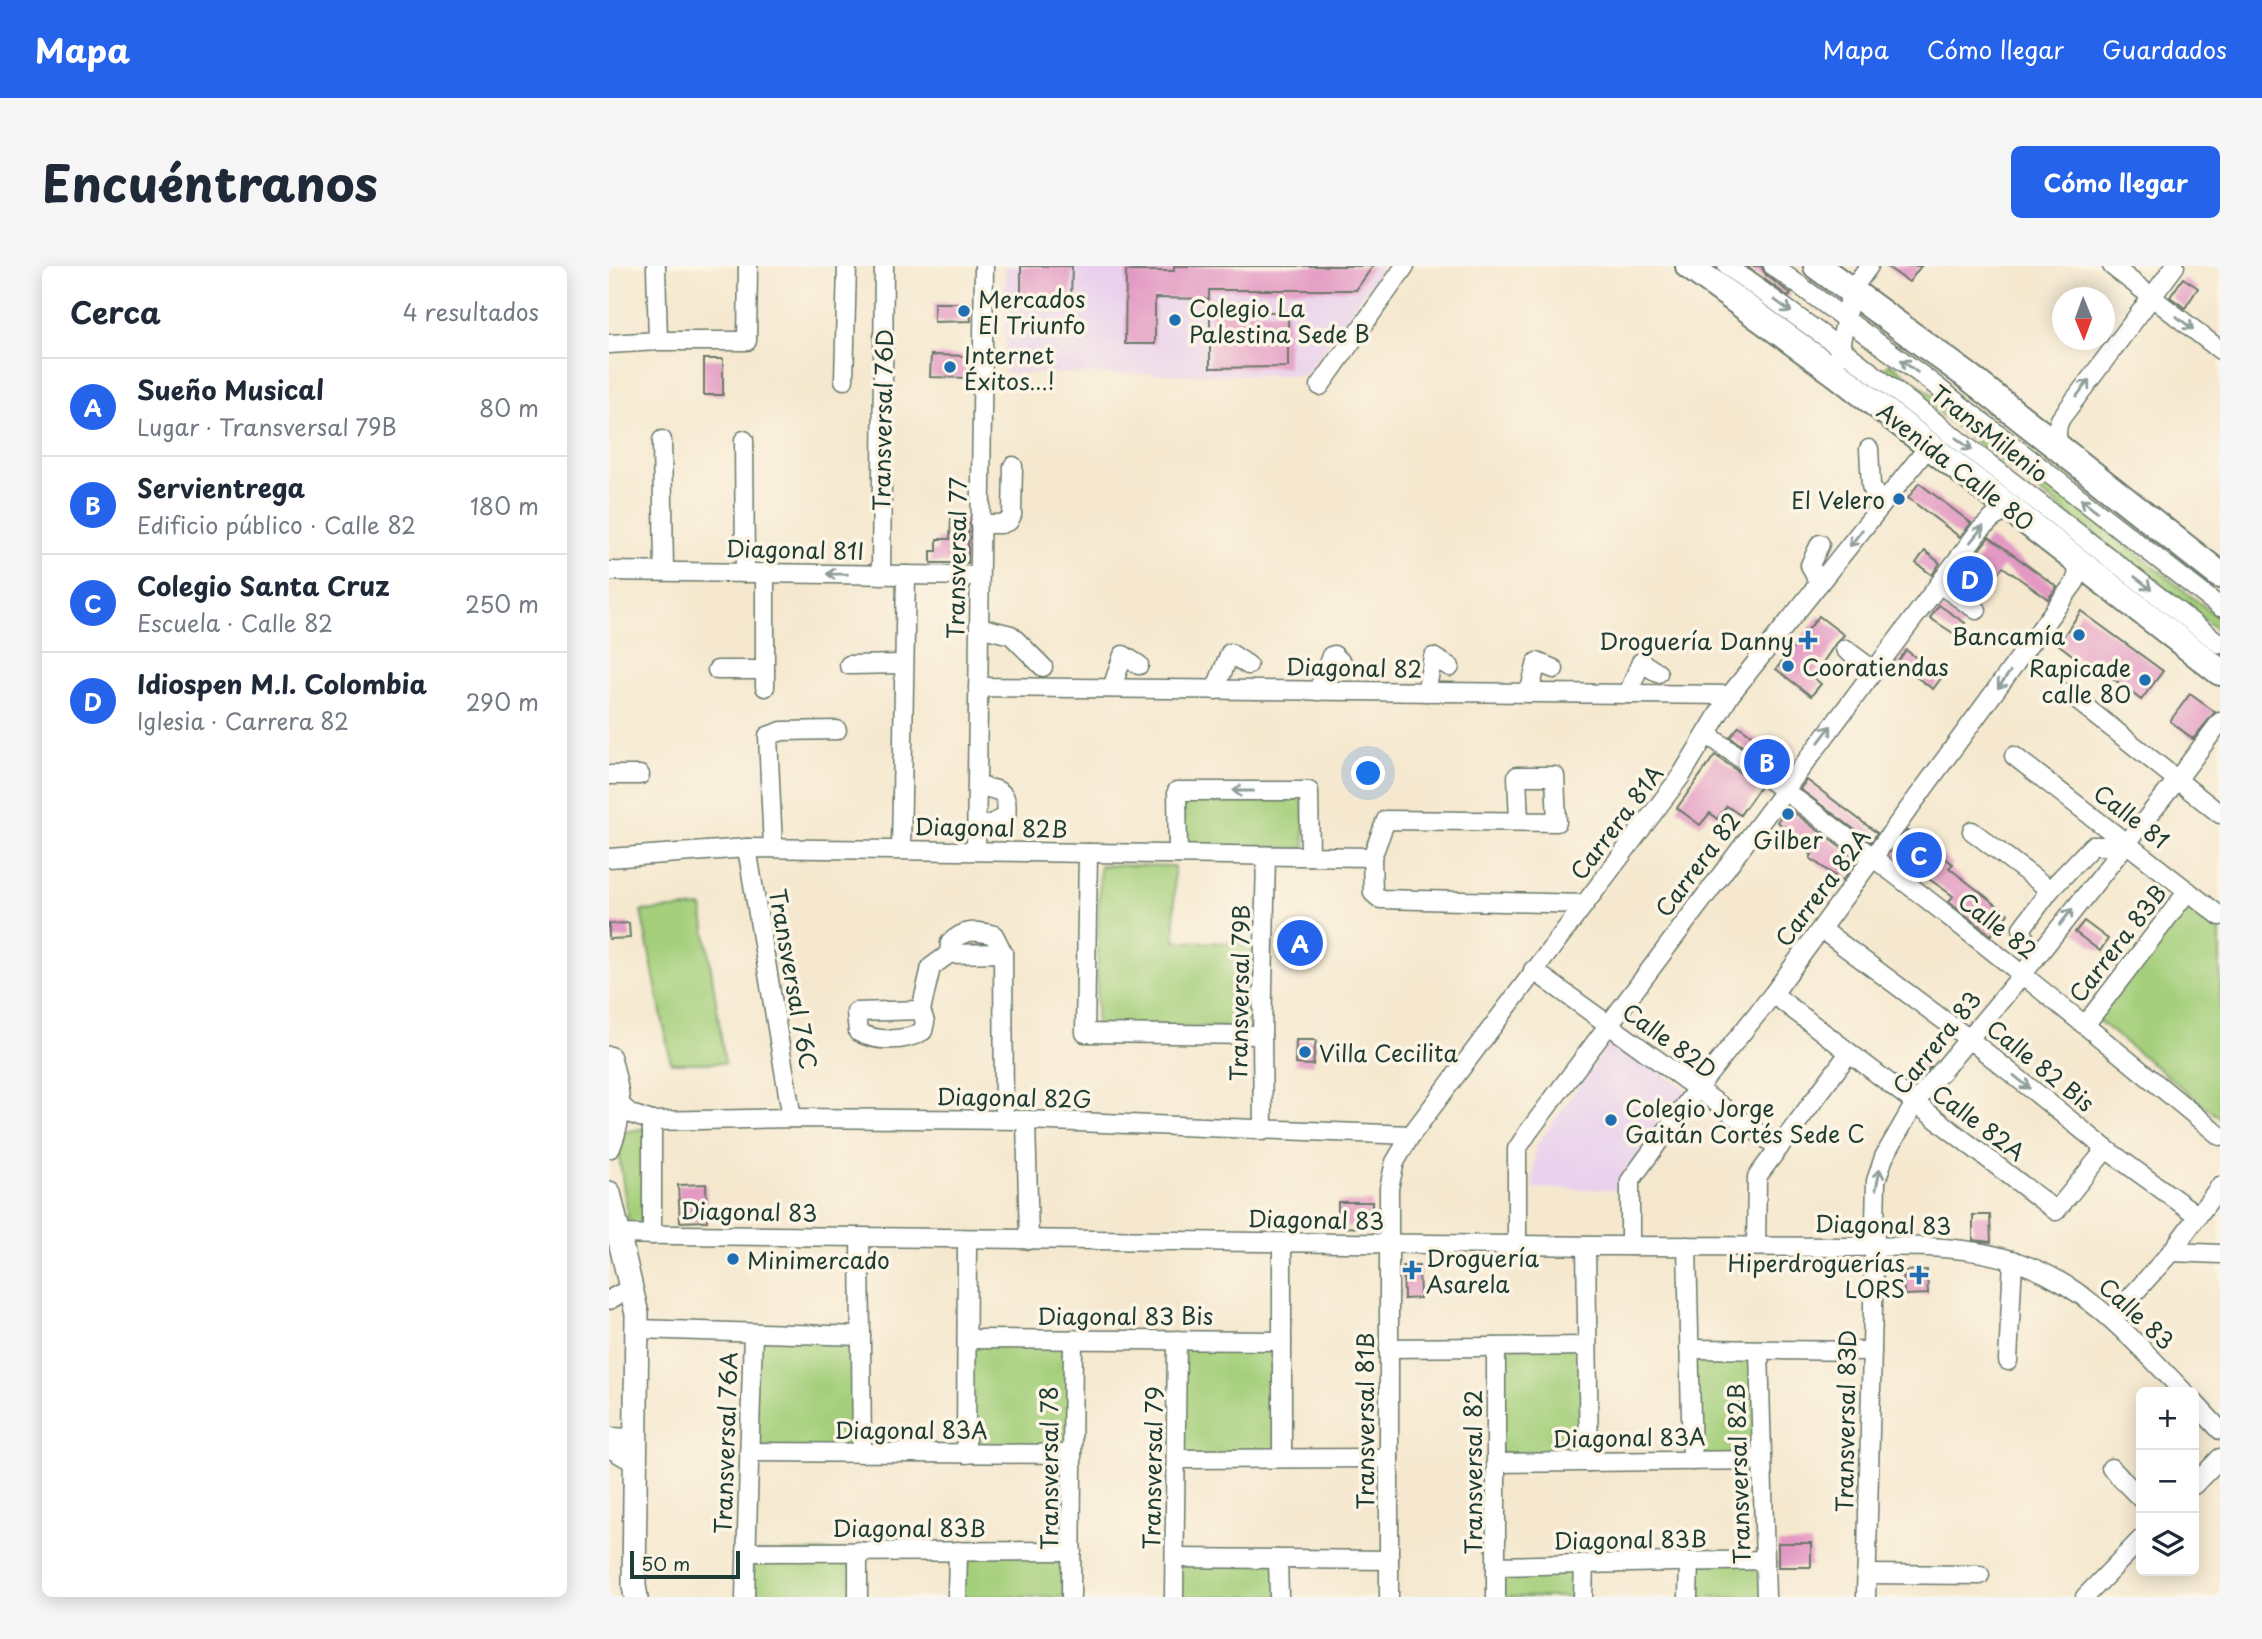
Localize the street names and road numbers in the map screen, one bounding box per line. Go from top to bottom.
street label: Transversal 76D [863,329,901,511]
street label: TransMilenio [1924,376,2056,490]
street label: Avenida Calle 80 [1870,393,2042,539]
street label: Transversal 77 [937,477,975,639]
street label: Diagonal 81I [725,530,865,568]
street label: Diagonal 82 [1285,648,1423,686]
street label: Carrera 81A [1561,757,1671,887]
street label: Calle 81 [2087,775,2177,857]
street label: Carrera 82 [1646,804,1748,924]
street label: Diagonal 82B [914,808,1068,846]
street label: Carrera 82A [1766,821,1878,953]
street label: Carrera 83B [2060,877,2174,1009]
street label: Calle 82 [1951,883,2045,967]
street label: Transversal 76C [761,886,827,1072]
street label: Transversal 79B [1220,904,1258,1082]
street label: Carrera 83 [1883,983,1989,1101]
street label: Calle 82D [1615,994,1725,1086]
street label: Calle 82 Bis [1979,1010,2103,1120]
street label: Calle 82A [1925,1075,2033,1169]
street label: Diagonal 82G [936,1078,1092,1116]
street label: Diagonal 83 [680,1192,818,1230]
street label: Diagonal 83 [1247,1200,1385,1238]
street label: Diagonal 83 [1814,1205,1952,1243]
street label: Calle 83 [2091,1269,2183,1357]
street label: Diagonal 83 Bis [1037,1298,1213,1333]
street label: Transversal 83D [1826,1329,1864,1513]
street label: Transversal 81B [1347,1332,1382,1510]
street label: Transversal 76A [704,1351,746,1535]
street label: Transversal 82B [1717,1383,1759,1565]
street label: Transversal 78 [1031,1386,1066,1550]
street label: Transversal 79 [1133,1386,1171,1550]
street label: Transversal 82 [1455,1390,1490,1554]
street label: Diagonal 83A [834,1412,988,1447]
street label: Diagonal 83A [1552,1418,1706,1456]
street label: Diagonal 83B [832,1510,986,1545]
street label: Diagonal 83B [1553,1520,1707,1558]

